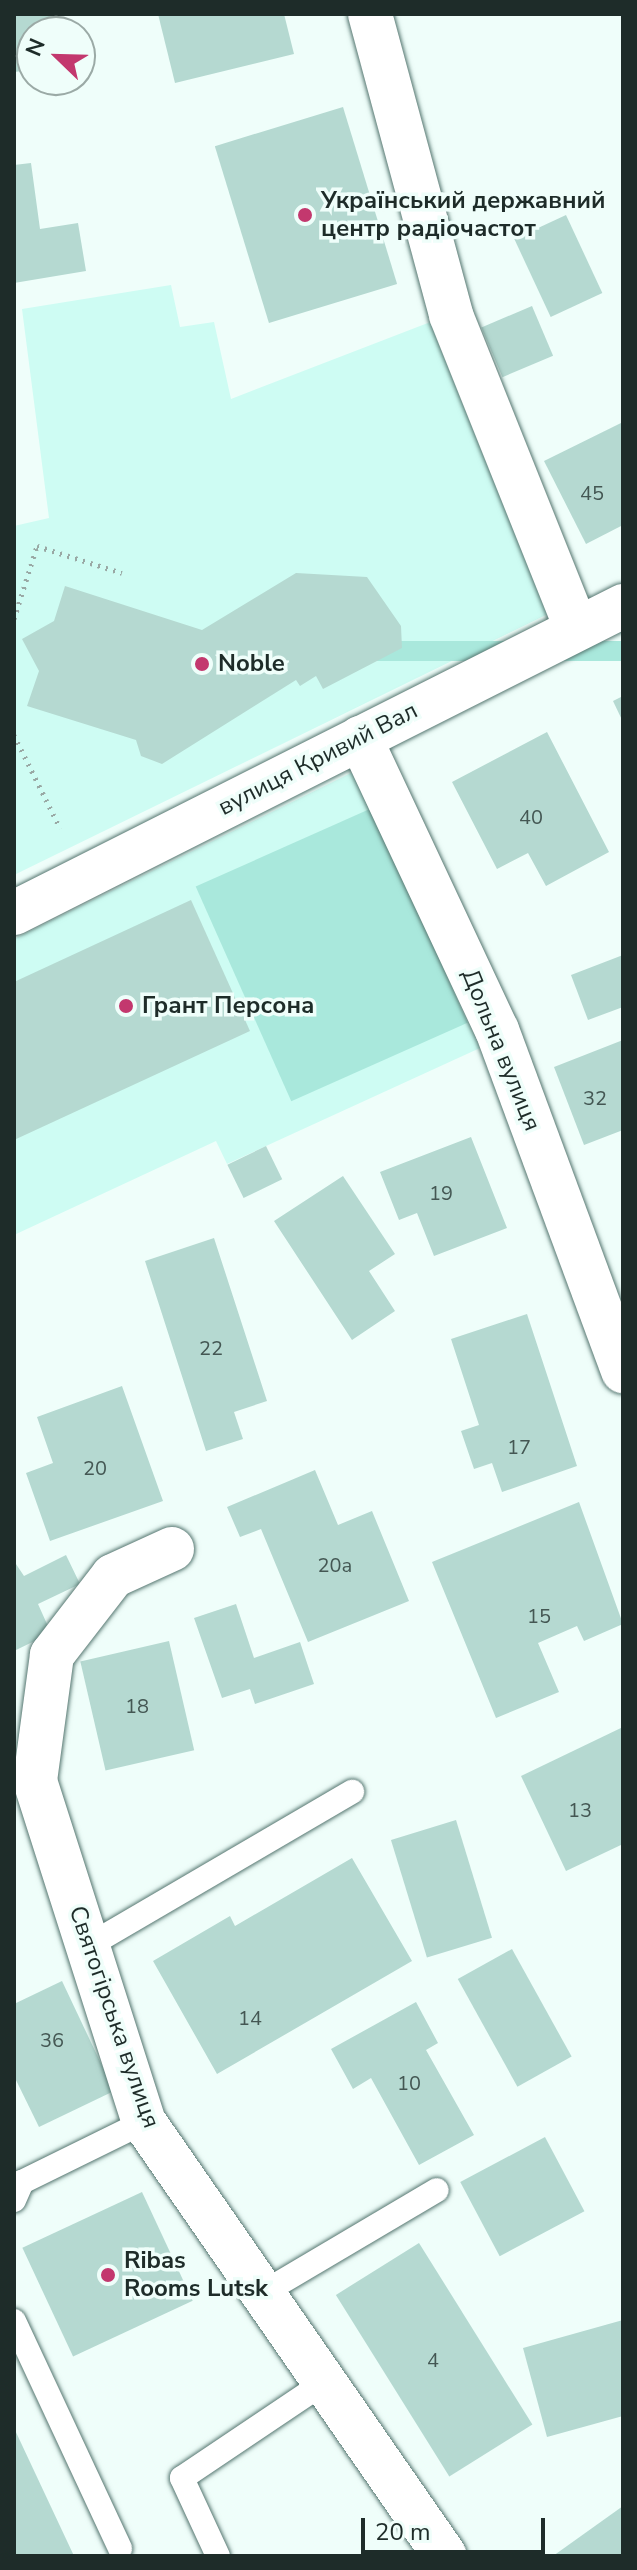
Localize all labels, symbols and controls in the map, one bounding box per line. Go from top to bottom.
north arrow [16,16,96,96]
text: N [19,34,53,61]
place label: Український державний центр радіочастот [321,187,606,243]
marker: Український державний центр радіочастот [296,206,314,224]
house number: 45 [580,481,604,505]
place label: Noble [218,650,285,678]
marker: Noble [193,655,211,673]
street label: вулиця Кривий Вал [213,696,423,822]
house number: 40 [519,805,543,829]
street label: Дольна вулиця [455,965,547,1135]
place label: Грант Персона [142,992,314,1020]
marker: Грант Персона [117,997,135,1015]
house number: 32 [583,1086,607,1110]
house number: 19 [429,1181,453,1205]
house number: 22 [199,1336,223,1360]
house number: 17 [507,1435,531,1459]
house number: 20 [83,1456,107,1480]
house number: 20а [318,1553,352,1577]
house number: 15 [527,1604,551,1628]
house number: 18 [125,1694,149,1718]
house number: 13 [568,1798,592,1822]
street label: Святогірська вулиця [62,1902,166,2132]
house number: 14 [238,2006,262,2030]
house number: 36 [40,2028,64,2052]
house number: 10 [397,2071,421,2095]
place label: Ribas Rooms Lutsk [124,2247,268,2303]
marker: Ribas Rooms Lutsk [99,2266,117,2284]
house number: 4 [427,2348,439,2372]
scale bar [365,2502,549,2552]
text: 20 m [375,2516,431,2548]

